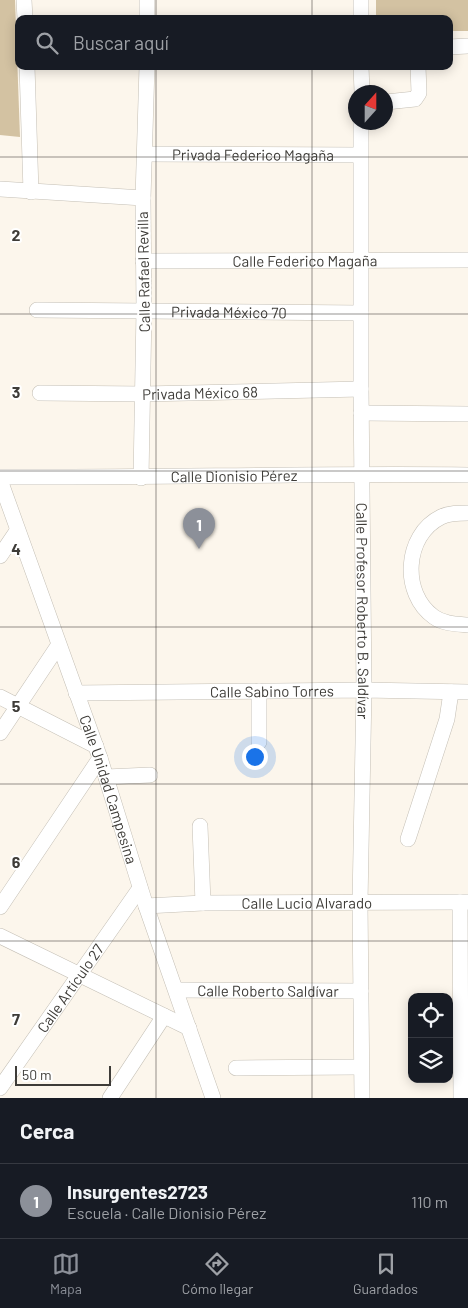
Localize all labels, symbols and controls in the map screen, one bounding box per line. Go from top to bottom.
search box [15,15,453,70]
icon: search [33,29,61,57]
text: Buscar aquí [73,31,169,54]
north arrow [348,85,393,130]
street label: Privada Federico Magaña [172,145,334,164]
street label: Calle Rafael Revilla [133,211,153,333]
text: 2 [12,225,21,244]
street label: Calle Federico Magaña [233,251,377,270]
street label: Privada México 70 [171,302,287,321]
text: 3 [12,382,20,401]
street label: Privada México 68 [142,382,258,403]
street label: Calle Dionisio Pérez [171,466,298,485]
street label: Calle Profesor Roberto B. Saldívar [353,503,373,720]
pin: 1 [183,508,215,549]
text: 4 [11,539,21,558]
street label: Calle Sabino Torres [210,681,334,701]
text: 5 [12,696,21,715]
street label: Calle Unidad Campesina [76,713,141,866]
your location [242,744,268,770]
text: 6 [12,852,21,871]
street label: Calle Lucio Alvarado [242,893,372,912]
street label: Calle Artículo 27 [33,940,107,1036]
street label: Calle Roberto Saldívar [197,981,339,1000]
map controls [408,993,453,1083]
button: locate [408,993,453,1038]
text: 7 [12,1009,20,1028]
button: layers [408,1038,453,1083]
scale bar [15,1063,111,1086]
text: 50 m [22,1066,51,1083]
text: Cerca [20,1118,74,1143]
text: Insurgentes2723 [67,1180,208,1203]
text: 1 [33,1192,39,1211]
text: 110 m [411,1192,448,1211]
text: Escuela · Calle Dionisio Pérez [67,1203,266,1222]
tab: Mapa [50,1250,82,1297]
tab: Cómo llegar [182,1250,253,1297]
tab: Guardados [353,1250,418,1297]

